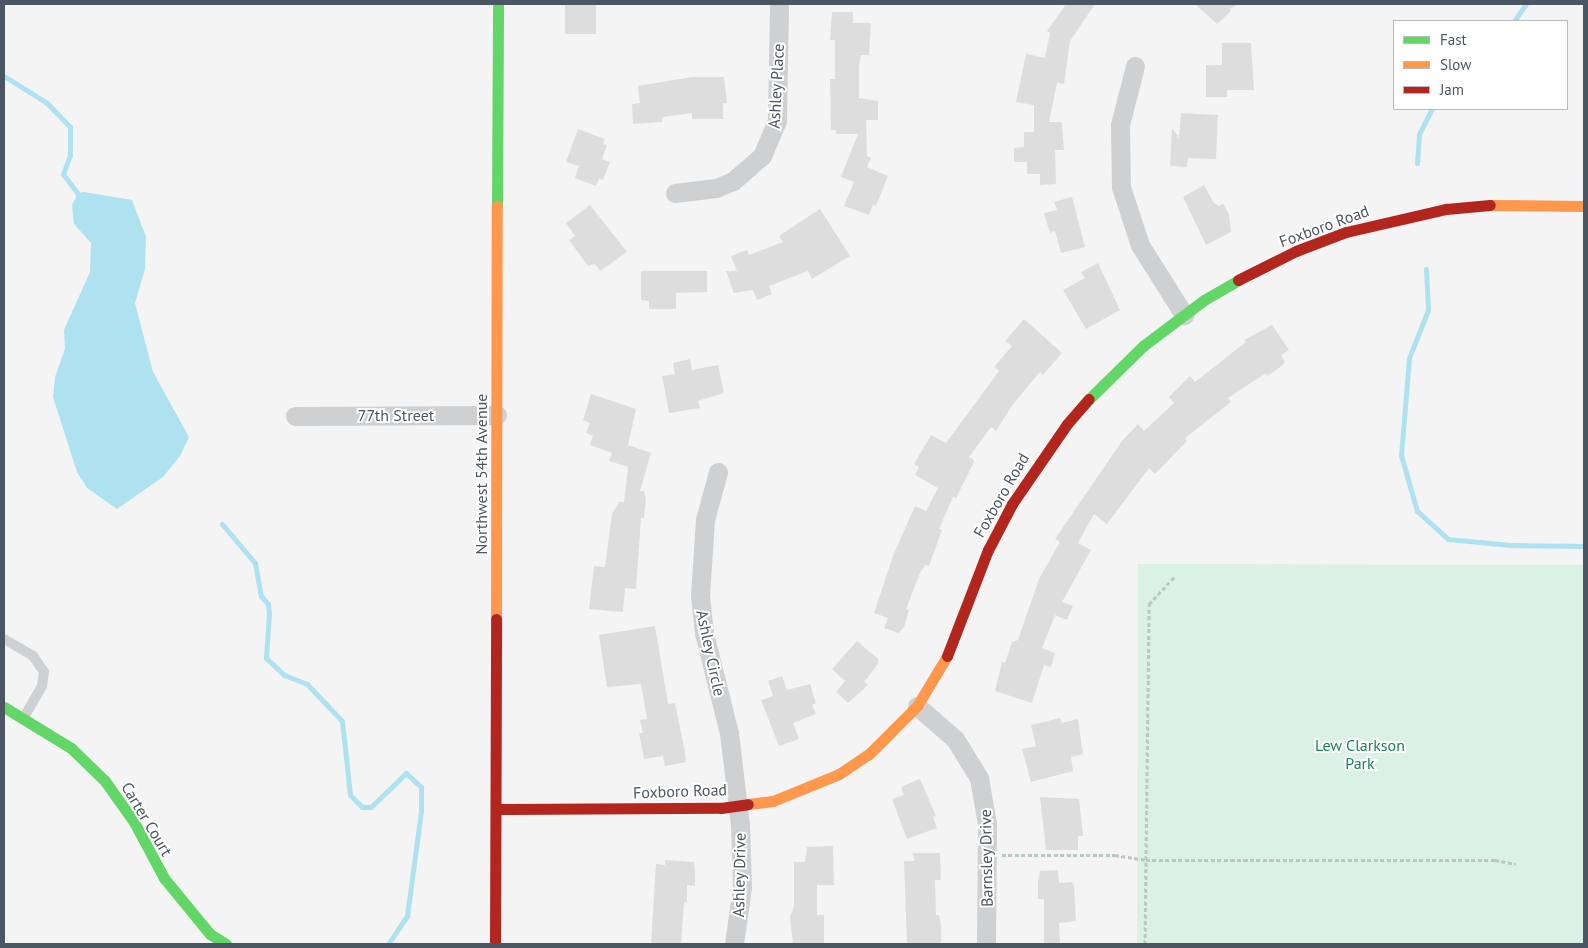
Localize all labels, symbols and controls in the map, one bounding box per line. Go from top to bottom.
legend [1393,20,1568,110]
text: Fast [1440,30,1467,49]
street label: Ashley Place [764,43,788,129]
text: Slow [1440,55,1471,74]
text: Jam [1440,80,1464,99]
street label: Foxboro Road [1277,201,1371,251]
street label: Northwest 54th Avenue [471,393,491,555]
street label: 77th Street [358,405,434,425]
street label: Foxboro Road [969,449,1033,541]
street label: Ashley Circle [692,608,730,698]
park label: Lew Clarkson Park [1315,735,1405,773]
street label: Carter Court [117,779,177,859]
street label: Foxboro Road [633,780,727,802]
street label: Barnsley Drive [976,809,996,907]
street label: Ashley Drive [729,832,749,918]

